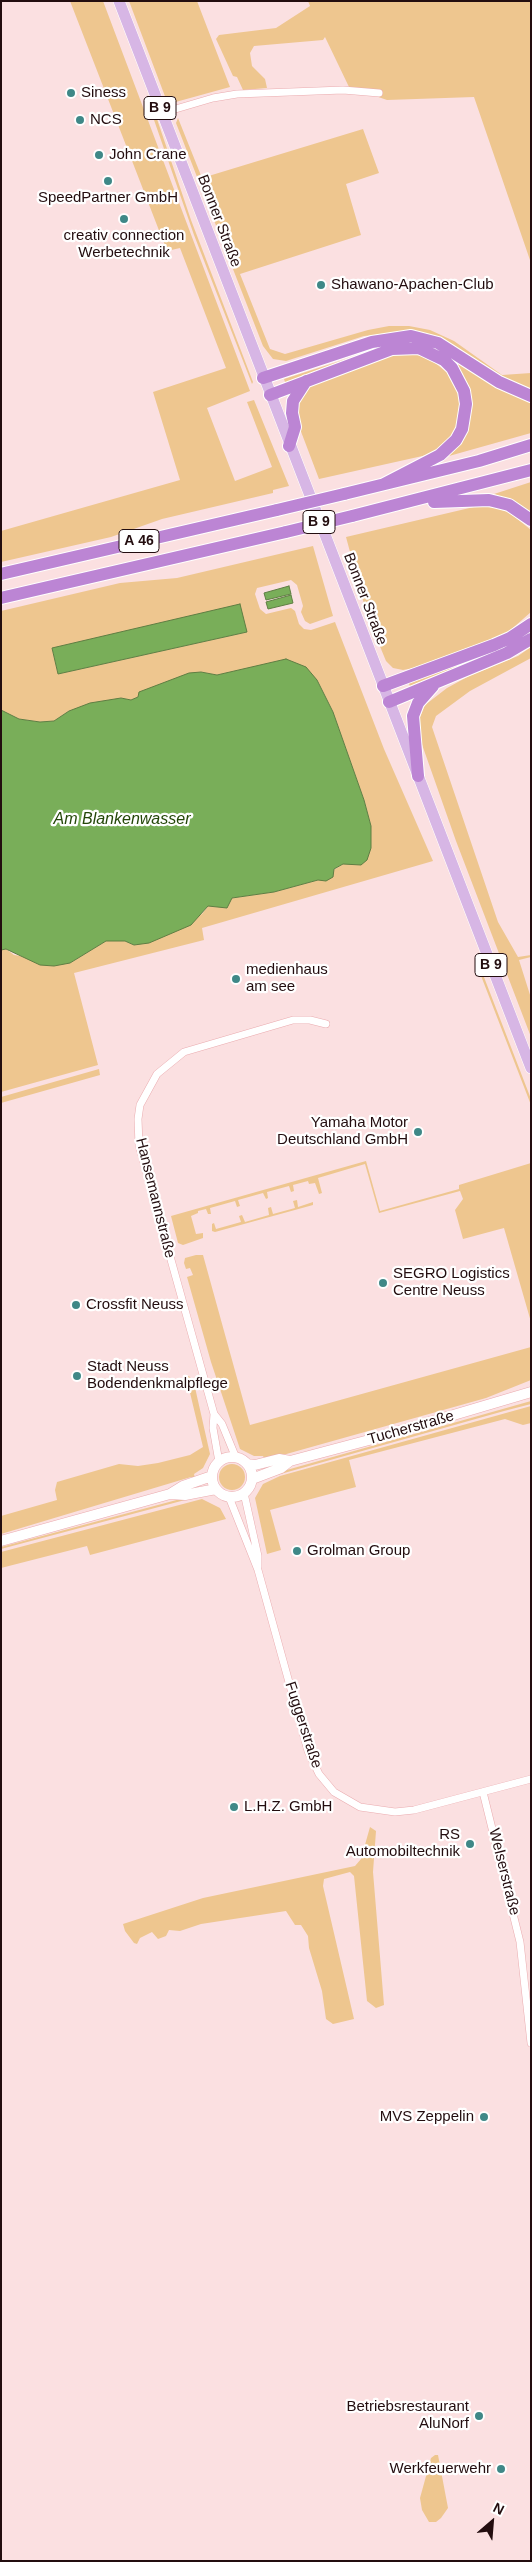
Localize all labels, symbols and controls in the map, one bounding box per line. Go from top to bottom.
place label: Siness [81,84,126,102]
marker: Siness [65,87,77,99]
road number: B 9 [144,96,176,120]
place label: NCS [90,111,122,129]
marker: NCS [74,114,86,126]
place label: John Crane [109,146,187,164]
marker: John Crane [93,149,105,161]
street label: Bonner Straße [193,172,245,270]
marker: SpeedPartner GmbH [102,175,114,187]
place label: SpeedPartner GmbH [38,189,178,207]
marker: creativ connection Werbetechnik [118,213,130,225]
place label: creativ connection Werbetechnik [64,227,184,262]
place label: Shawano-Apachen-Club [331,276,494,294]
marker: Shawano-Apachen-Club [315,279,327,291]
road number: B 9 [303,511,335,534]
road number: A 46 [119,530,159,552]
street label: Bonner Straße [339,550,391,648]
water label: Am Blankenwasser [54,810,190,830]
road number: B 9 [475,954,507,976]
place label: medienhaus am see [246,961,328,996]
marker: medienhaus am see [230,973,242,985]
place label: Yamaha Motor Deutschland GmbH [277,1114,408,1149]
marker: Yamaha Motor Deutschland GmbH [412,1126,424,1138]
street label: Hansemannstraße [131,1136,179,1260]
place label: SEGRO Logistics Centre Neuss [393,1265,510,1300]
marker: SEGRO Logistics Centre Neuss [377,1277,389,1289]
place label: Crossfit Neuss [86,1296,184,1314]
marker: Crossfit Neuss [70,1299,82,1311]
place label: Stadt Neuss Bodendenkmalpflege [87,1358,228,1393]
marker: Stadt Neuss Bodendenkmalpflege [71,1370,83,1382]
street label: Tucherstraße [366,1407,456,1449]
place label: Grolman Group [307,1542,410,1560]
marker: Grolman Group [291,1545,303,1557]
street label: Fuggerstraße [281,1679,325,1771]
place label: L.H.Z. GmbH [244,1798,332,1816]
marker: L.H.Z. GmbH [228,1801,240,1813]
place label: RS Automobiltechnik [346,1826,460,1861]
street label: Welserstraße [485,1827,523,1917]
marker: RS Automobiltechnik [464,1838,476,1850]
place label: MVS Zeppelin [380,2108,474,2126]
marker: MVS Zeppelin [478,2111,490,2123]
place label: Betriebsrestaurant AluNorf [346,2398,469,2433]
marker: Betriebsrestaurant AluNorf [473,2410,485,2422]
place label: Werkfeuerwehr [390,2460,491,2478]
marker: Werkfeuerwehr [495,2463,507,2475]
north arrow [467,2497,517,2547]
text: N [491,2499,507,2518]

